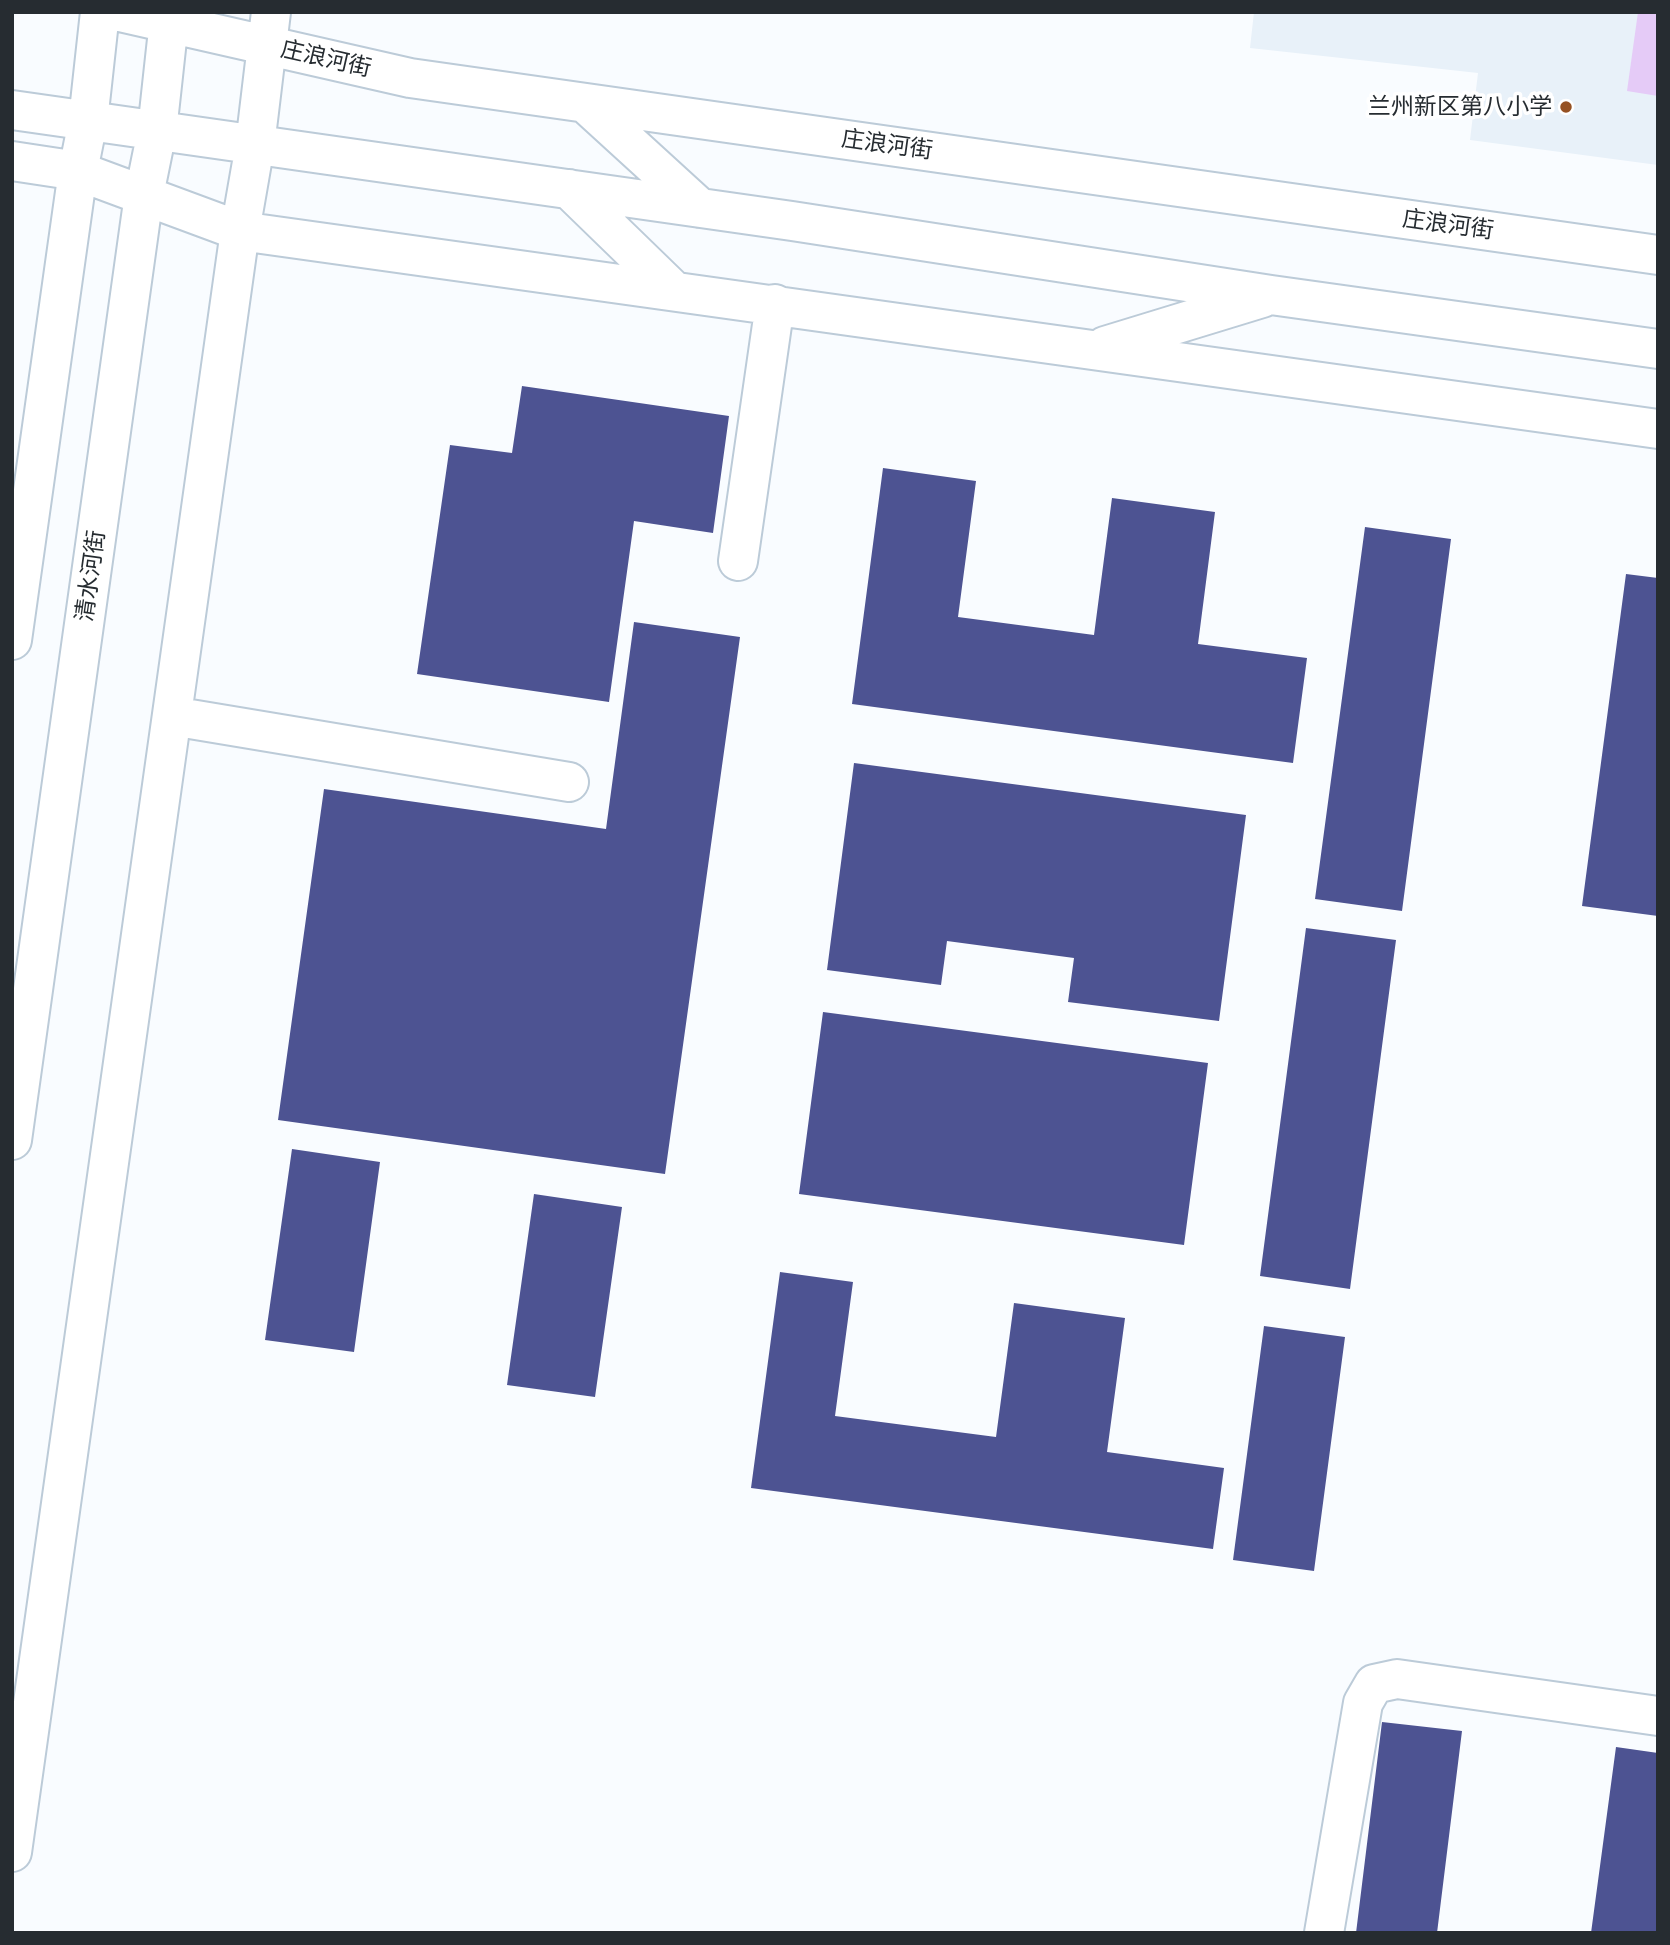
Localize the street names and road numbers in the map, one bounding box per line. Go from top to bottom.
street label: 庄浪河街 [278,35,374,83]
street label: 庄浪河街 [840,125,934,165]
street label: 庄浪河街 [1401,205,1495,245]
street label: 清水河街 [71,529,111,623]

